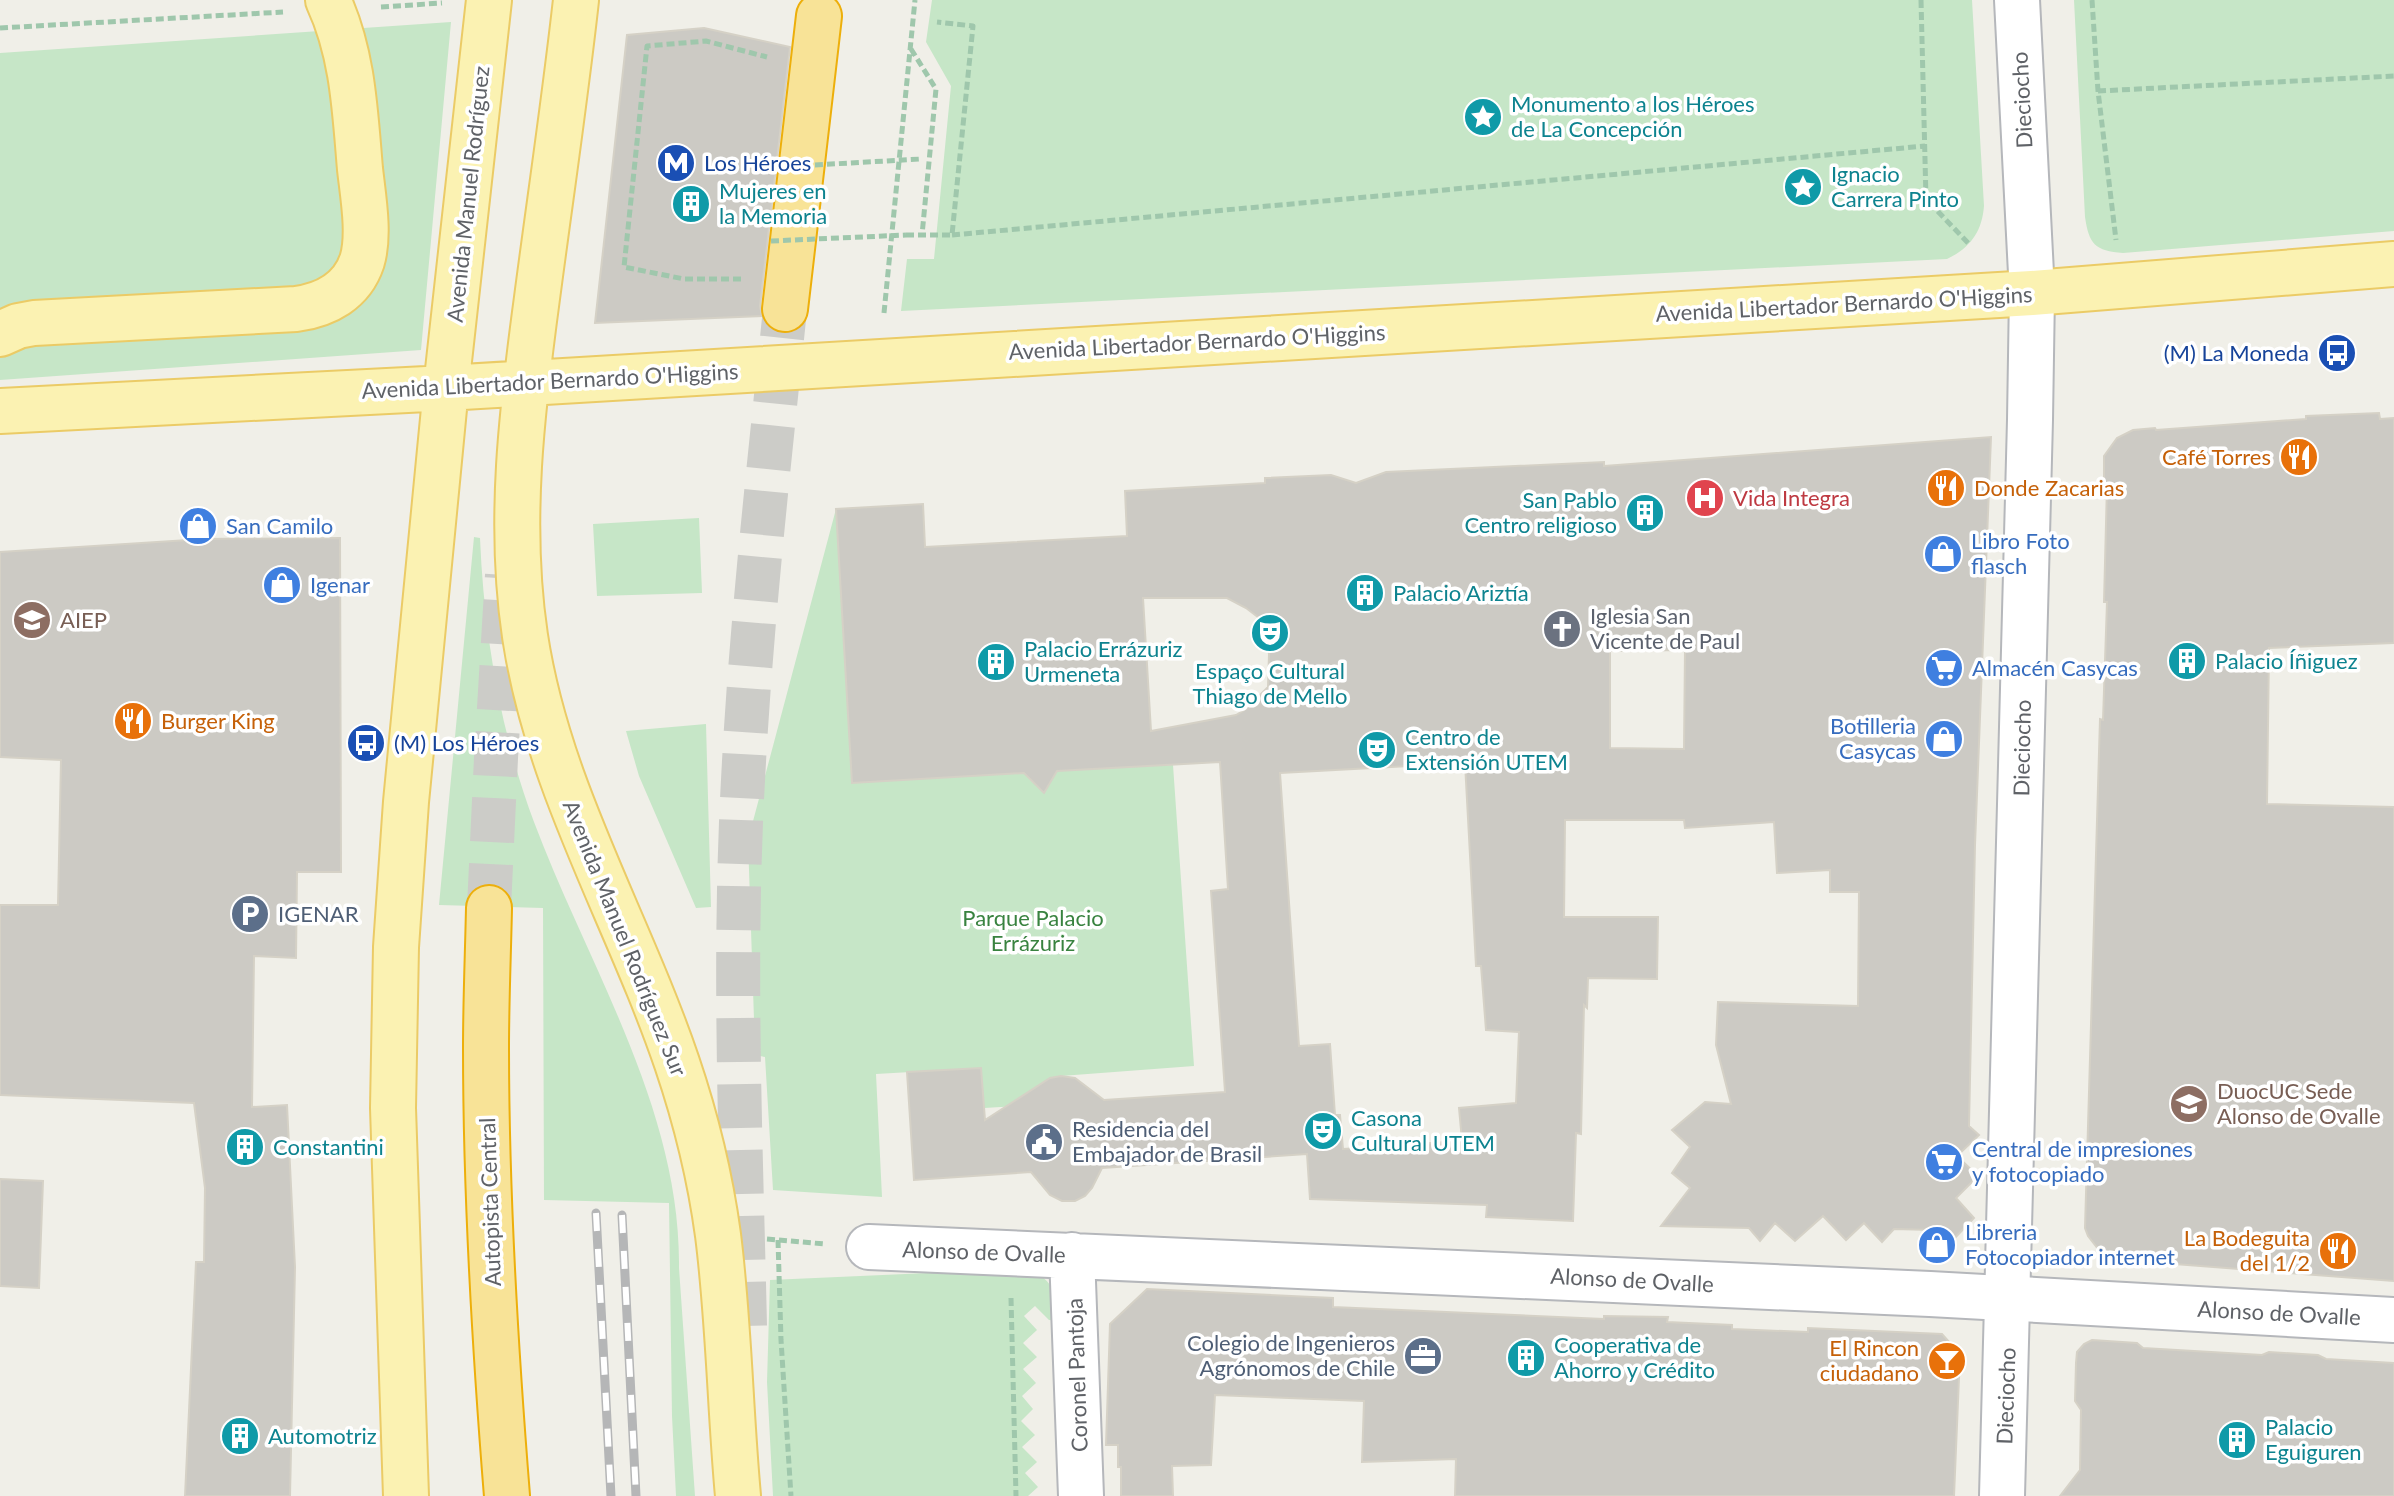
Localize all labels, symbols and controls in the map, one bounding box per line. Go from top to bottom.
street label: Dieciocho [2005,51,2038,149]
street label: Avenida Manuel Rodríguez [441,64,494,323]
place label: Monumento a los Héroes de La Concepción [1511,90,1755,142]
place icon: Monumento a los Héroes de La Concepción [1462,96,1504,138]
metro station icon: Los Héroes [655,142,697,184]
place label: Los Héroes [704,149,811,176]
place label: Ignacio Carrera Pinto [1831,160,1959,212]
place icon: Ignacio Carrera Pinto [1782,166,1824,208]
place label: Mujeres en la Memoria [719,177,827,229]
building icon: Mujeres en la Memoria [670,183,712,225]
street label: Avenida Libertador Bernardo O'Higgins [1655,280,2033,327]
street label: Avenida Libertador Bernardo O'Higgins [1008,318,1386,365]
bus stop icon: (M) La Moneda [2316,332,2358,374]
place label: (M) La Moneda [2164,339,2309,366]
street label: Avenida Libertador Bernardo O'Higgins [361,357,739,404]
restaurant icon: Café Torres [2278,436,2320,478]
place label: Café Torres [2162,443,2271,470]
restaurant icon: Donde Zacarias [1925,467,1967,509]
place label: Donde Zacarias [1974,474,2124,501]
hospital icon: Vida Integra [1684,477,1726,519]
place label: Vida Integra [1733,484,1850,511]
place label: San Pablo Centro religioso [1464,486,1617,538]
building icon: San Pablo Centro religioso [1624,492,1666,534]
shop icon: San Camilo [177,505,219,547]
place label: San Camilo [226,512,333,539]
place label: Libro Foto flasch [1971,527,2070,579]
shop icon: Libro Foto flasch [1922,533,1964,575]
shop icon: Igenar [261,564,303,606]
place label: Igenar [310,571,370,598]
building icon: Palacio Ariztía [1344,572,1386,614]
place label: Palacio Ariztía [1393,579,1529,606]
school or university icon: AIEP [11,599,53,641]
place label: Iglesia San Vicente de Paul [1590,602,1740,654]
place label: AIEP [60,606,107,633]
church icon: Iglesia San Vicente de Paul [1541,608,1583,650]
theatre icon: Espaço Cultural Thiago de Mello [1249,612,1291,654]
place label: Palacio Errázuriz Urmeneta [1024,635,1182,687]
building icon: Palacio Íñiguez [2166,640,2208,682]
building icon: Palacio Errázuriz Urmeneta [975,641,1017,683]
supermarket icon: Almacén Casycas [1923,647,1965,689]
place label: Palacio Íñiguez [2215,647,2358,674]
place label: Almacén Casycas [1972,654,2138,681]
place label: Espaço Cultural Thiago de Mello [1193,657,1347,709]
street label: Dieciocho [2007,699,2036,797]
restaurant icon: Burger King [112,700,154,742]
place label: Burger King [161,707,275,734]
place label: Botilleria Casycas [1830,712,1916,764]
shop icon: Botilleria Casycas [1923,718,1965,760]
bus stop icon: (M) Los Héroes [345,722,387,764]
place label: Centro de Extensión UTEM [1405,723,1568,775]
place label: (M) Los Héroes [394,729,539,756]
theatre icon: Centro de Extensión UTEM [1356,729,1398,771]
street label: Avenida Manuel Rodríguez Sur [558,796,693,1080]
parking icon: IGENAR [229,893,271,935]
place label: IGENAR [278,900,359,927]
park label: Parque Palacio Errázuriz [962,904,1104,956]
place label: DuocUC Sede Alonso de Ovalle [2217,1077,2381,1129]
school or university icon: DuocUC Sede Alonso de Ovalle [2168,1083,2210,1125]
place label: Casona Cultural UTEM [1351,1104,1495,1156]
theatre icon: Casona Cultural UTEM [1302,1110,1344,1152]
place label: Residencia del Embajador de Brasil [1072,1115,1262,1167]
street label: Autopista Central [473,1117,506,1287]
public building icon: Residencia del Embajador de Brasil [1023,1121,1065,1163]
building icon: Constantini [224,1126,266,1168]
place label: Constantini [273,1133,384,1160]
place label: Central de impresiones y fotocopiado [1972,1135,2193,1187]
supermarket icon: Central de impresiones y fotocopiado [1923,1141,1965,1183]
place label: Libreria Fotocopiador internet [1965,1218,2175,1270]
shop icon: Libreria Fotocopiador internet [1916,1224,1958,1266]
place label: La Bodeguita del 1/2 [2184,1224,2310,1276]
restaurant icon: La Bodeguita del 1/2 [2317,1230,2359,1272]
street label: Alonso de Ovalle [902,1235,1066,1268]
street label: Alonso de Ovalle [1550,1262,1714,1297]
street label: Alonso de Ovalle [2197,1295,2361,1330]
street label: Coronel Pantoja [1060,1298,1093,1453]
place label: Colegio de Ingenieros Agrónomos de Chile [1187,1329,1395,1381]
place label: Cooperativa de Ahorro y Crédito [1554,1331,1715,1383]
place label: El Rincon ciudadano [1820,1334,1919,1386]
office icon: Colegio de Ingenieros Agrónomos de Chile [1402,1335,1444,1377]
building icon: Cooperativa de Ahorro y Crédito [1505,1337,1547,1379]
bar icon: El Rincon ciudadano [1926,1340,1968,1382]
street label: Dieciocho [1990,1347,2021,1445]
place label: Palacio Eguiguren [2265,1413,2362,1465]
building icon: Automotriz [219,1415,261,1457]
building icon: Palacio Eguiguren [2216,1419,2258,1461]
place label: Automotriz [268,1422,377,1449]

